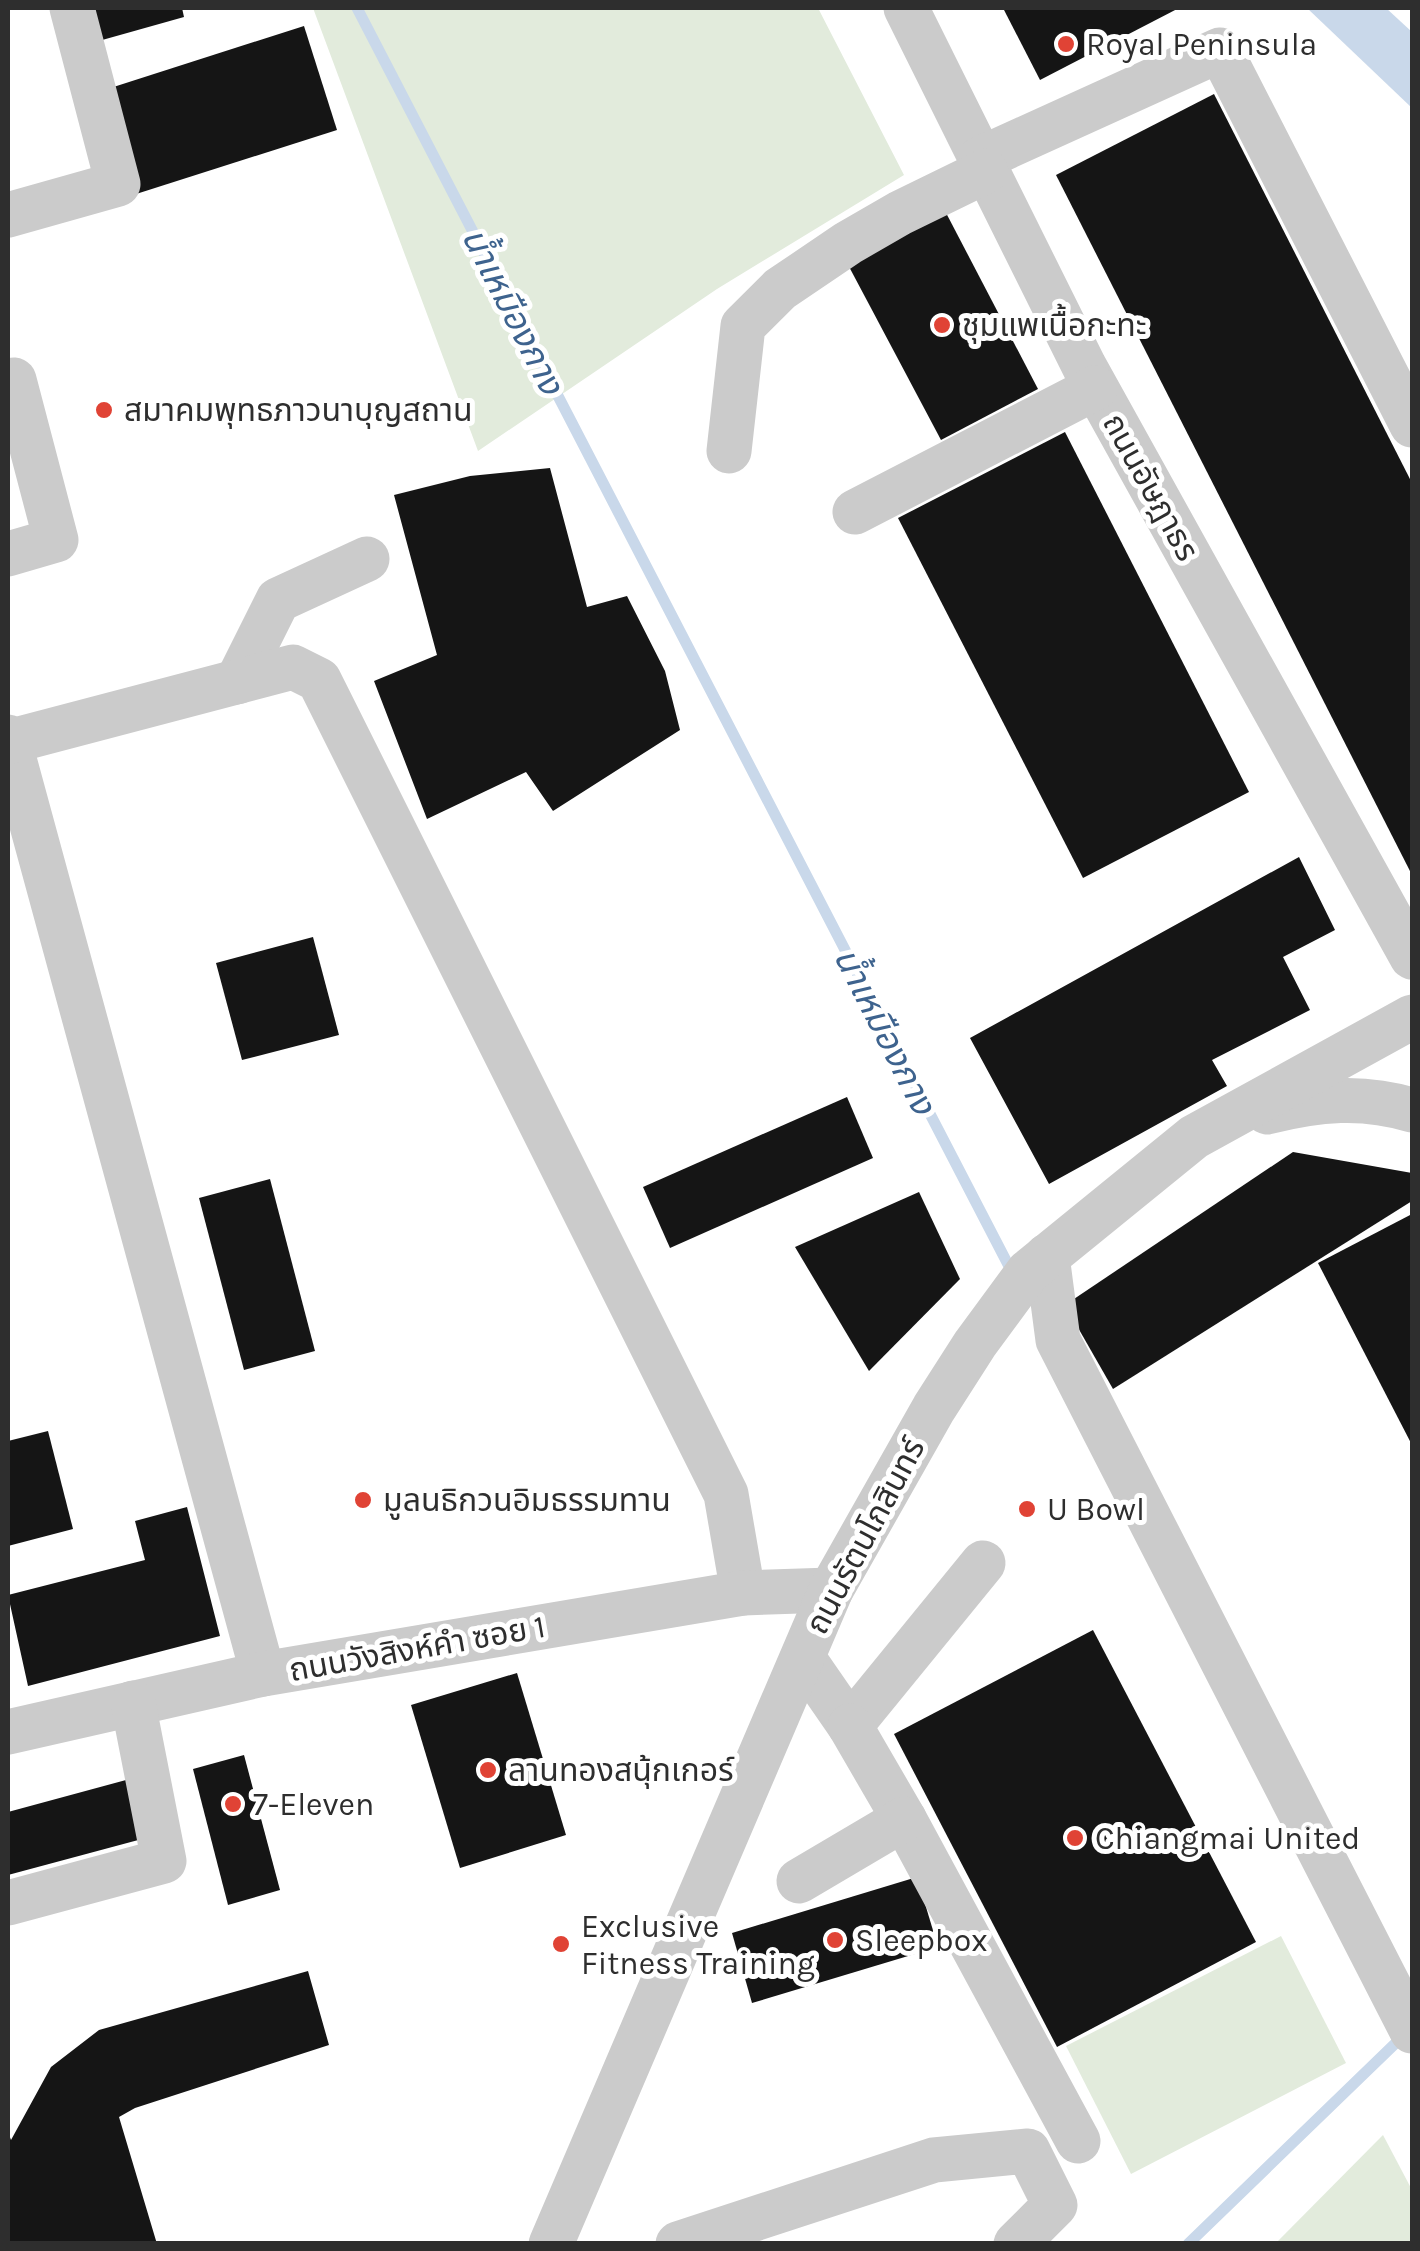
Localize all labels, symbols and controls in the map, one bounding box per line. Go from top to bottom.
place label: Royal Peninsula [1086,26,1317,63]
marker: Royal Peninsula [1055,33,1077,55]
water label: น้ำเหมืองกาง [453,220,576,403]
place label: ชุมแพเนื้อกะทะ [962,303,1147,344]
marker: ชุมแพเนื้อกะทะ [931,314,953,336]
place label: สมาคมพุทธภาวนาบุญสถาน [124,392,473,429]
marker: สมาคมพุทธภาวนาบุญสถาน [93,399,115,421]
street label: ถนนอัษฎาธร [1095,407,1206,567]
water label: น้ำเหมืองกาง [825,940,948,1123]
street label: ถนนรัตนโกสินทร์ [798,1431,933,1640]
place label: มูลนธิกวนอิมธรรมทาน [383,1482,671,1520]
marker: มูลนธิกวนอิมธรรมทาน [352,1489,374,1511]
place label: U Bowl [1047,1491,1145,1528]
marker: U Bowl [1016,1498,1038,1520]
street label: ถนนวังสิงห์คำ ซอย 1 [286,1608,548,1689]
place label: ลานทองสนุ้กเกอร์ [508,1752,735,1789]
marker: ลานทองสนุ้กเกอร์ [477,1759,499,1781]
place label: 7-Eleven [253,1786,374,1823]
marker: 7-Eleven [222,1793,244,1815]
place label: Chiangmai United [1095,1820,1360,1857]
marker: Chiangmai United [1064,1827,1086,1849]
place label: Exclusive Fitness Training [581,1908,815,1982]
place label: Sleepbox [855,1922,988,1959]
marker: Sleepbox [824,1929,846,1951]
marker: Exclusive Fitness Training [550,1933,572,1955]

